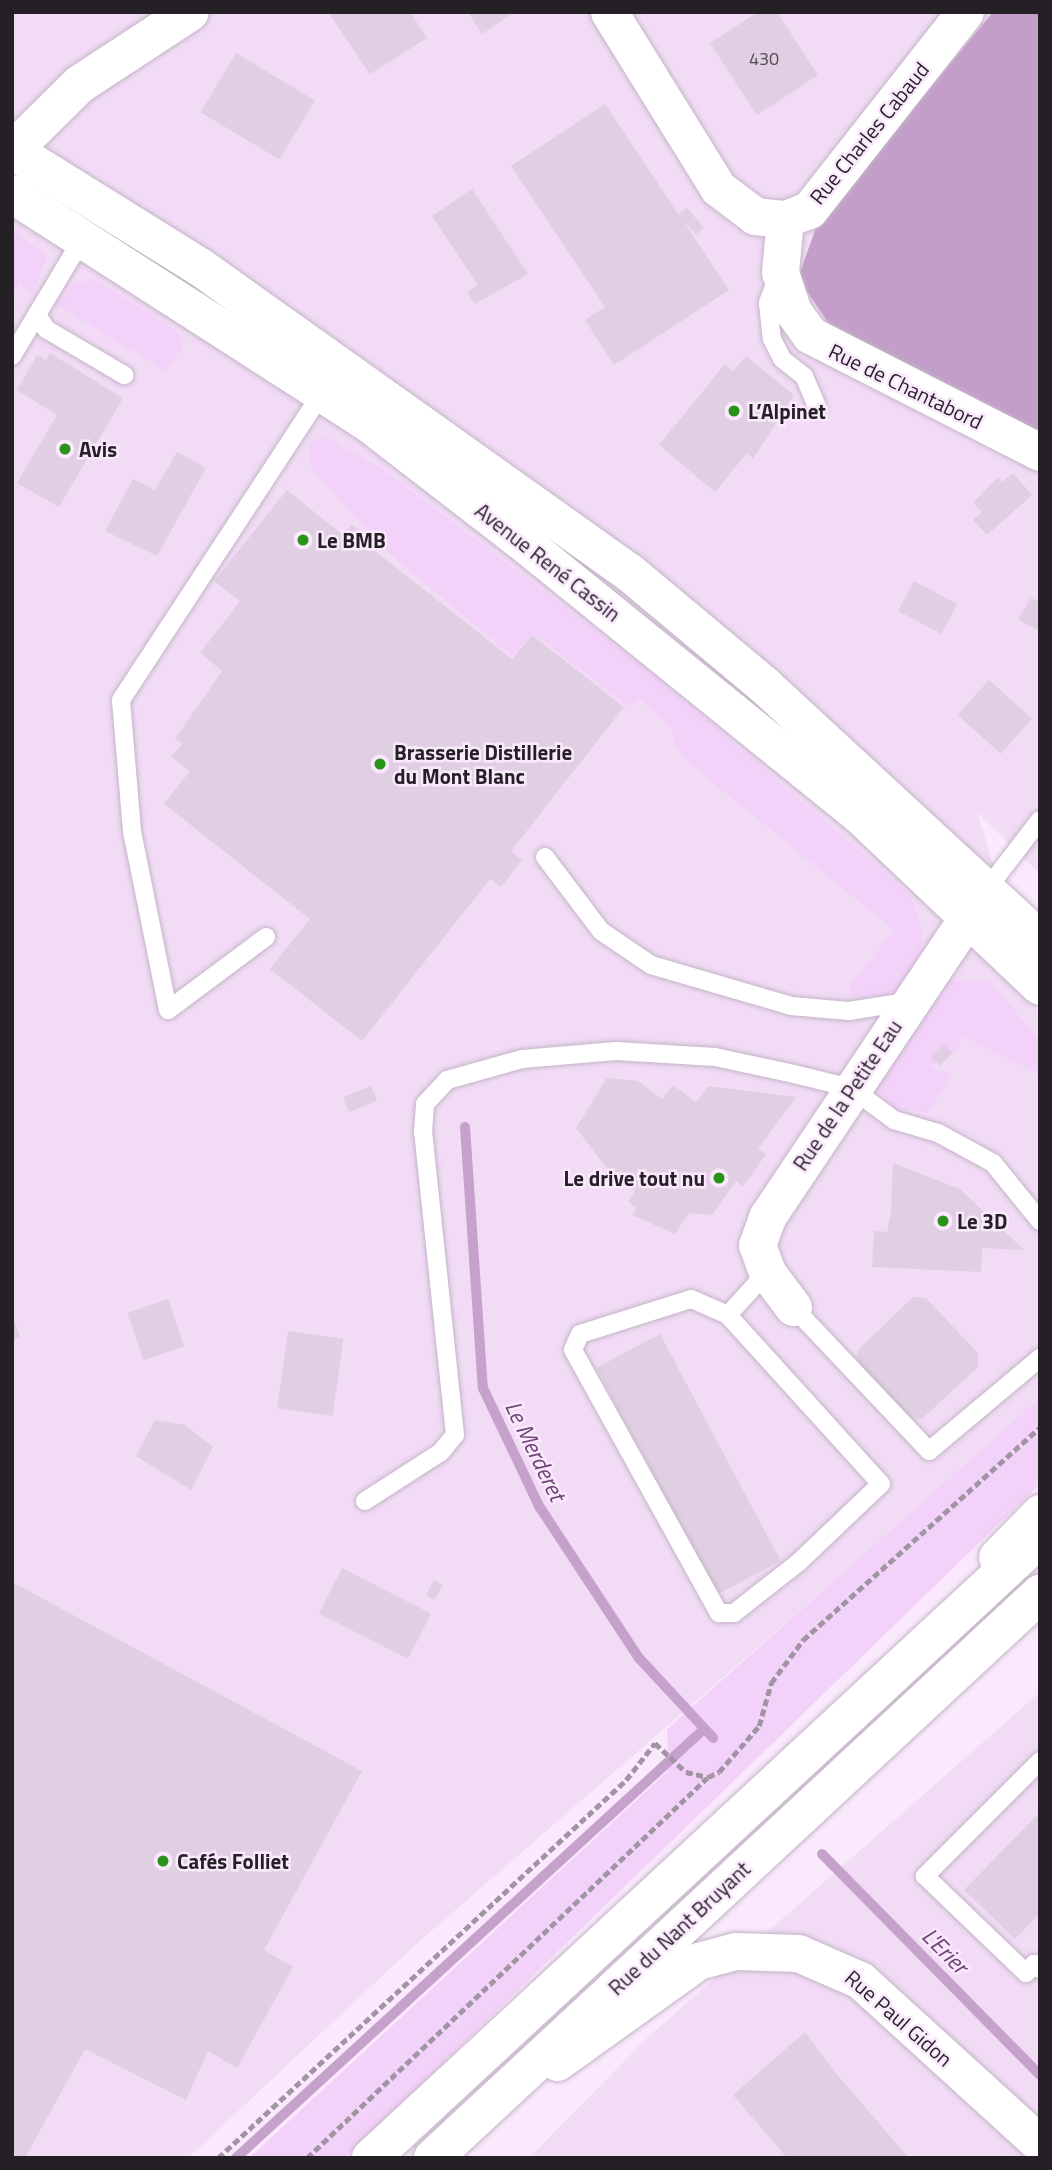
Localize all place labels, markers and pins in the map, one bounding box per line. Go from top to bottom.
place label: L’Alpinet [748,398,826,424]
marker: L’Alpinet [726,403,742,419]
place label: Avis [79,436,117,462]
marker: Avis [57,441,73,457]
place label: Le BMB [317,527,386,553]
marker: Le BMB [295,532,311,548]
place label: Brasserie Distillerie du Mont Blanc [394,739,572,789]
marker: Brasserie Distillerie du Mont Blanc [372,756,388,772]
place label: Le drive tout nu [563,1165,705,1191]
marker: Le drive tout nu [711,1170,727,1186]
place label: Le 3D [957,1208,1007,1234]
marker: Le 3D [935,1213,951,1229]
place label: Cafés Folliet [177,1848,289,1874]
marker: Cafés Folliet [155,1853,171,1869]

